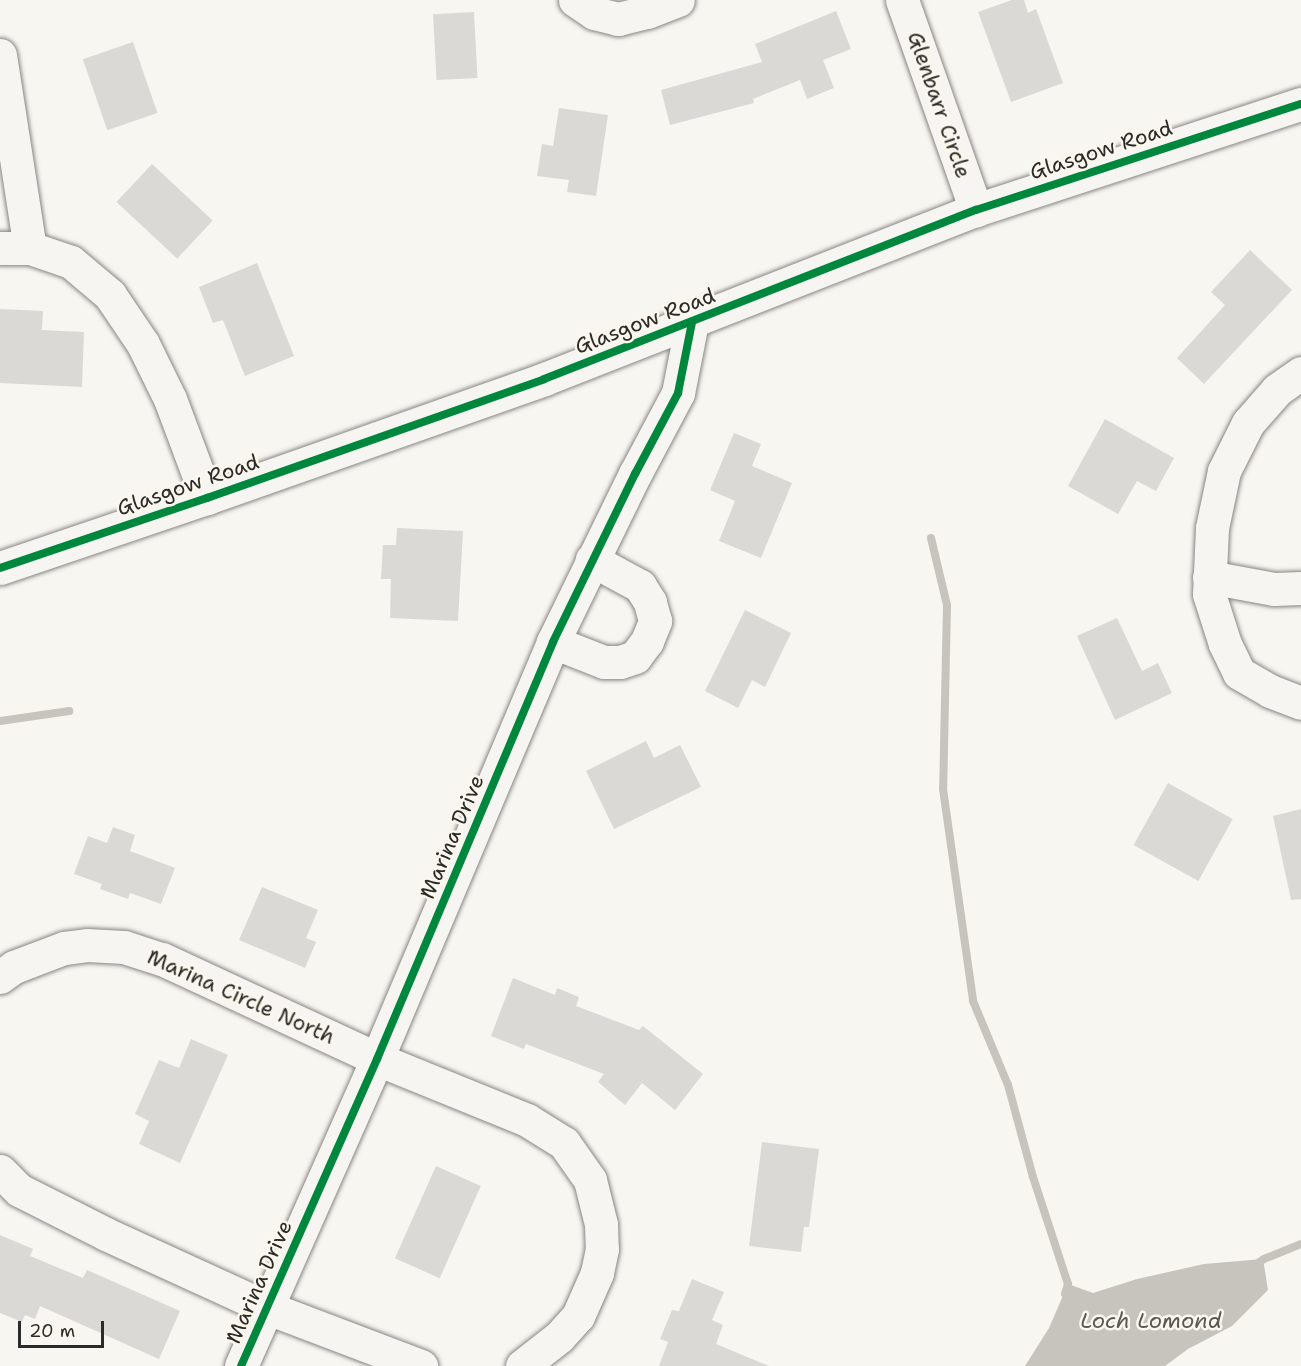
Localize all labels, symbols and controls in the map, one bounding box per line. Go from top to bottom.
street label: Glenbarr Circle [902,28,976,182]
street label: Glasgow Road [1027,115,1175,185]
street label: Glasgow Road [571,283,719,359]
street label: Glasgow Road [114,449,262,521]
street label: Marina Drive [415,771,489,903]
street label: Marina Circle North [143,944,339,1050]
street label: Marina Drive [221,1216,297,1348]
water label: Loch Lomond [1080,1308,1222,1334]
scale bar [21,1309,106,1347]
text: 20 m [29,1319,75,1343]

